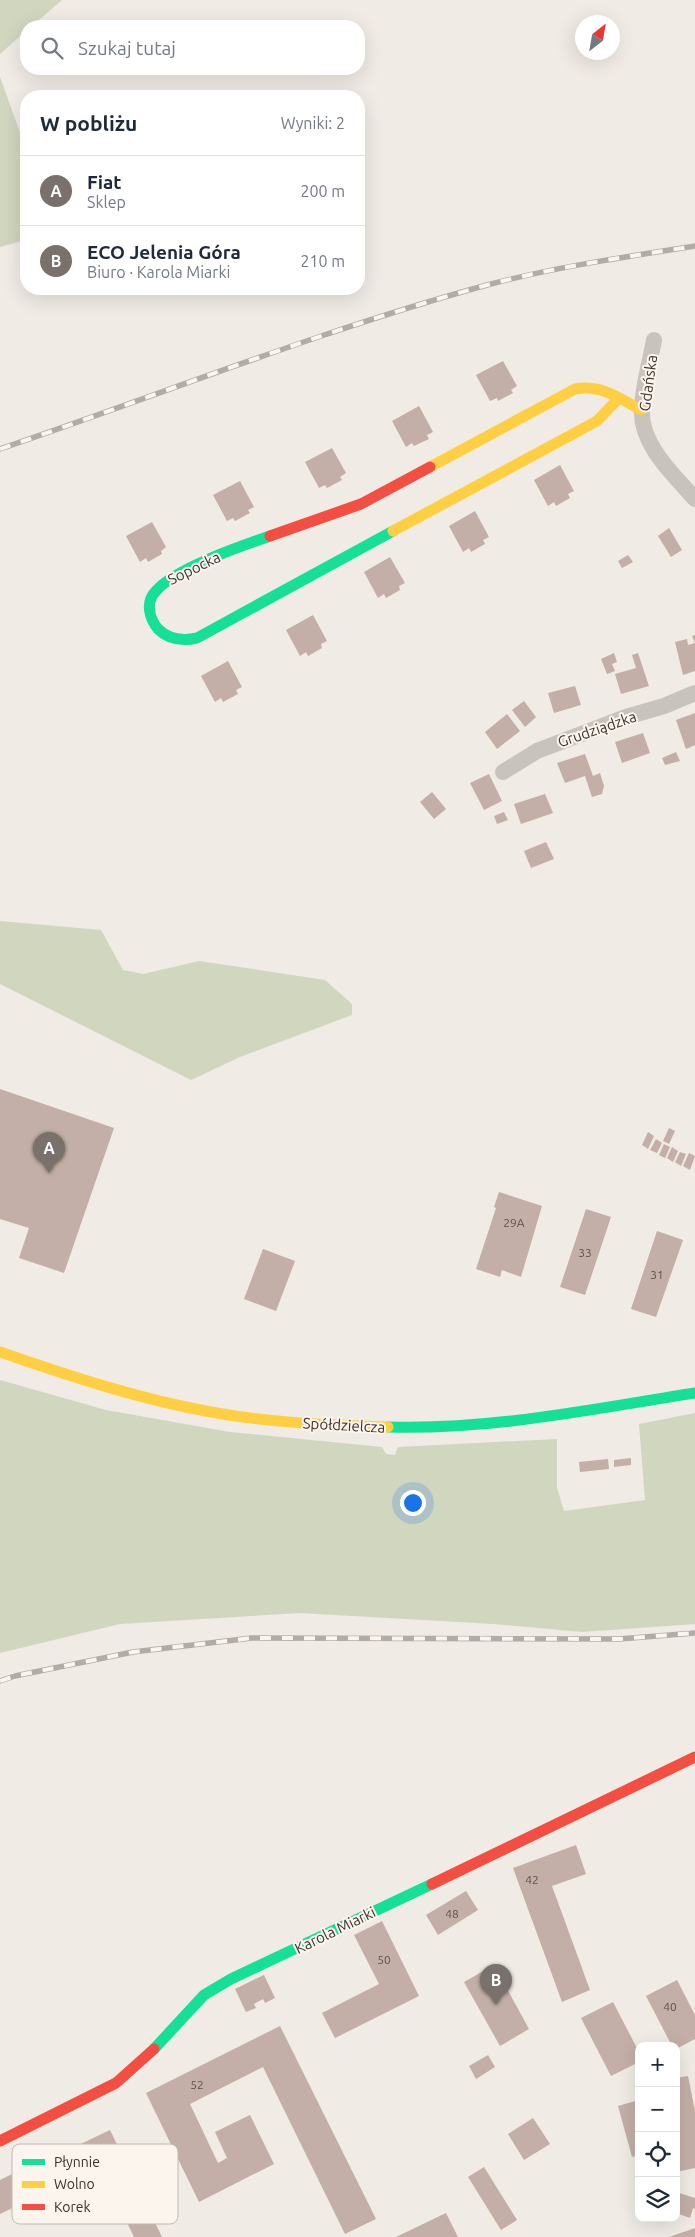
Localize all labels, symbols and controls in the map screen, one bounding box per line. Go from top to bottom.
north arrow [575,15,620,60]
search box [20,20,365,75]
icon: search [38,34,66,62]
text: Szukaj tutaj [78,37,176,59]
text: W pobliżu [40,111,137,135]
text: Wyniki: 2 [281,114,345,132]
text: Fiat [87,171,121,193]
text: A [50,182,62,200]
text: 200 m [300,182,345,200]
text: Sklep [87,193,126,211]
text: ECO Jelenia Góra [87,241,241,263]
text: B [51,252,61,270]
text: 210 m [300,252,345,270]
text: Biuro · Karola Miarki [87,263,230,281]
street label: Gdańska [636,354,660,412]
street label: Sopocka [165,548,223,588]
street label: Grudziądzka [555,708,639,750]
pin: A [33,1132,65,1173]
house number: 29A [503,1216,525,1229]
house number: 33 [578,1246,592,1259]
house number: 31 [650,1268,664,1281]
street label: Spółdzielcza [302,1414,386,1436]
your location [400,1490,426,1516]
house number: 42 [525,1873,539,1886]
street label: Karola Miarki [292,1903,378,1957]
house number: 48 [445,1907,459,1920]
house number: 50 [377,1953,391,1966]
pin: B [480,1964,512,2005]
house number: 40 [663,2000,677,2013]
map controls [635,2042,680,2222]
button: + [635,2042,680,2087]
house number: 52 [190,2078,204,2091]
button: − [635,2087,680,2132]
button: locate [635,2132,680,2177]
legend [12,2144,178,2224]
text: Płynnie [54,2154,100,2170]
text: Wolno [54,2176,95,2192]
button: layers [635,2177,680,2222]
text: Korek [54,2199,91,2215]

